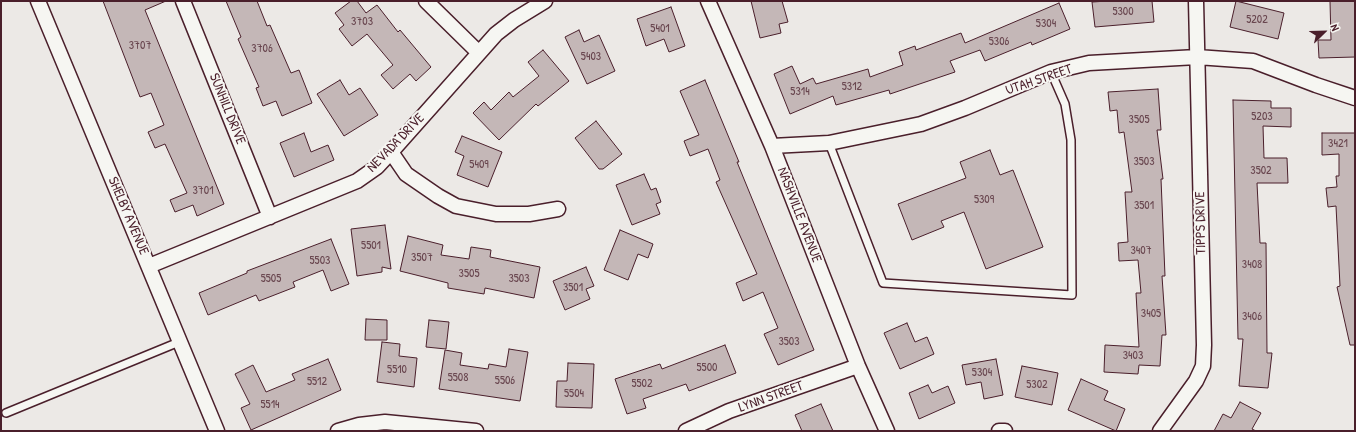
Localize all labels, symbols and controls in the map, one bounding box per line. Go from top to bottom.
house number: 5300 [1112,5,1134,19]
north arrow [1304,12,1344,52]
house number: 5202 [1246,13,1268,27]
house number: 3703 [351,15,373,29]
house number: 5304 [1036,17,1056,31]
house number: 5401 [650,22,670,36]
text: N [1327,22,1343,33]
house number: 5306 [989,35,1009,49]
house number: 3707 [129,39,151,53]
house number: 3706 [251,42,273,56]
house number: 5403 [581,50,601,64]
street label: UTAH STREET [1004,61,1074,99]
street label: SUNHILL DRIVE [205,71,249,147]
house number: 5312 [842,80,862,94]
house number: 5314 [790,85,810,99]
street label: NEVADA DRIVE [364,110,428,176]
house number: 5203 [1251,110,1273,124]
house number: 3505 [1129,113,1149,127]
house number: 3421 [1328,137,1348,151]
house number: 3503 [1133,155,1155,169]
house number: 5409 [469,158,489,172]
house number: 3502 [1250,164,1272,178]
street label: NASHVILLE AVENUE [773,165,825,265]
street label: SHELBY AVENUE [104,174,152,258]
house number: 3701 [192,184,214,198]
street label: TIPPS DRIVE [1192,191,1210,255]
house number: 5309 [974,193,994,207]
house number: 3501 [1134,199,1154,213]
house number: 5501 [361,239,381,253]
house number: 3407 [1130,244,1152,258]
house number: 3507 [411,251,433,265]
house number: 5503 [310,254,330,268]
house number: 3408 [1242,258,1262,272]
house number: 3505 [459,267,479,281]
house number: 5505 [261,272,281,286]
house number: 3503 [508,272,530,286]
house number: 3501 [563,281,583,295]
house number: 3405 [1141,307,1161,321]
house number: 3406 [1242,310,1262,324]
house number: 3503 [778,335,800,349]
house number: 3403 [1123,349,1143,363]
house number: 5500 [697,361,717,375]
house number: 5510 [387,363,407,377]
house number: 5304 [972,366,992,380]
house number: 5508 [448,371,468,385]
house number: 5506 [495,374,515,388]
house number: 5512 [307,375,327,389]
house number: 5502 [631,377,653,391]
street label: LYNN STREET [736,378,806,416]
house number: 5302 [1026,378,1048,392]
house number: 5504 [564,387,584,401]
house number: 5514 [260,398,280,412]

